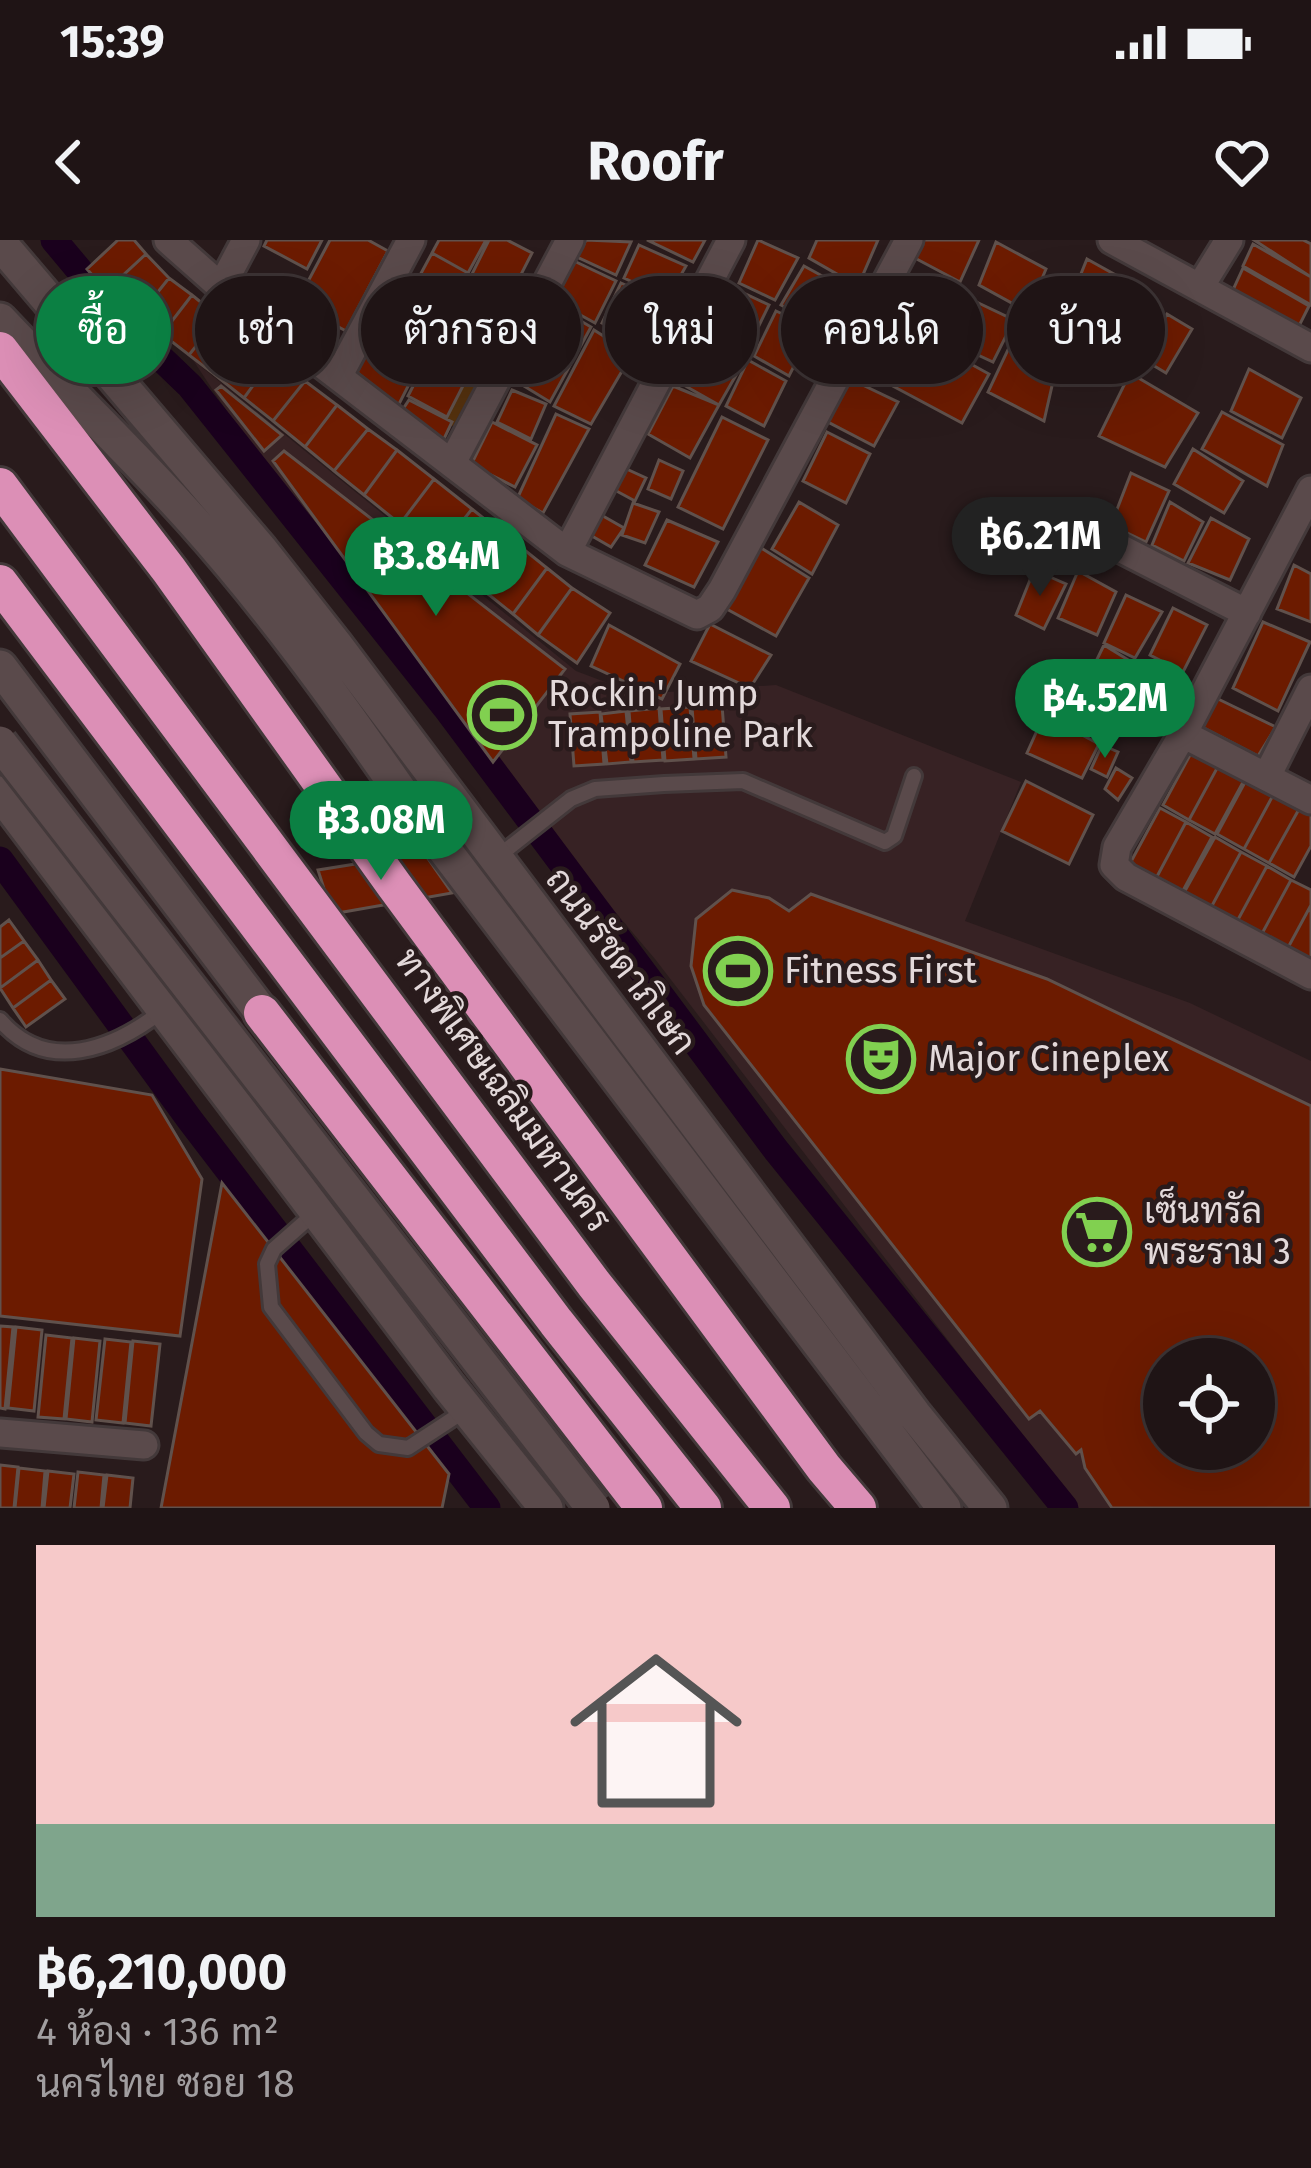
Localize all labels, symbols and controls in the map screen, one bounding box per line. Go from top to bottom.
text: 15:39 [60,15,165,69]
icon: back [36,129,102,195]
icon: heart [1209,129,1275,195]
text: Roofr [587,130,724,194]
chip: ซื้อ [36,276,171,384]
chip: เช่า [195,276,337,384]
chip: ตัวกรอง [361,276,581,384]
chip: ใหม่ [605,276,757,384]
chip: คอนโด [781,276,983,384]
chip: บ้าน [1007,276,1165,384]
pin: ฿6.21M [942,497,1138,599]
text: ฿6.21M [979,513,1101,559]
pin: ฿3.84M [338,517,534,619]
text: ฿3.84M [372,533,500,579]
pin: ฿4.52M [1007,659,1203,761]
place label: Rockin' Jump Trampoline Park [548,672,813,757]
text: ฿4.52M [1042,675,1168,721]
sports icon: Rockin' Jump Trampoline Park [467,680,537,750]
pin: ฿3.08M [283,781,479,883]
text: ฿3.08M [317,797,445,843]
street label: ถนนรัชดาภิเษก [536,859,706,1063]
sports icon: Fitness First [703,936,773,1006]
street label: ทางพิเศษเฉลิมมหานคร [385,940,621,1240]
place label: Fitness First [784,949,977,993]
theatre icon: Major Cineplex [846,1024,916,1094]
place label: Major Cineplex [928,1037,1170,1081]
place label: เซ็นทรัล พระราม 3 [1144,1186,1291,1274]
supermarket icon: เซ็นทรัล พระราม 3 [1062,1197,1132,1267]
map controls [1143,1338,1275,1470]
button: locate [1143,1338,1275,1470]
icon: home [548,1623,764,1839]
text: ฿6,210,000 [36,1941,287,2003]
text: 4 ห้อง · 136 m² [36,2009,279,2055]
text: นครไทย ซอย 18 [36,2061,295,2107]

